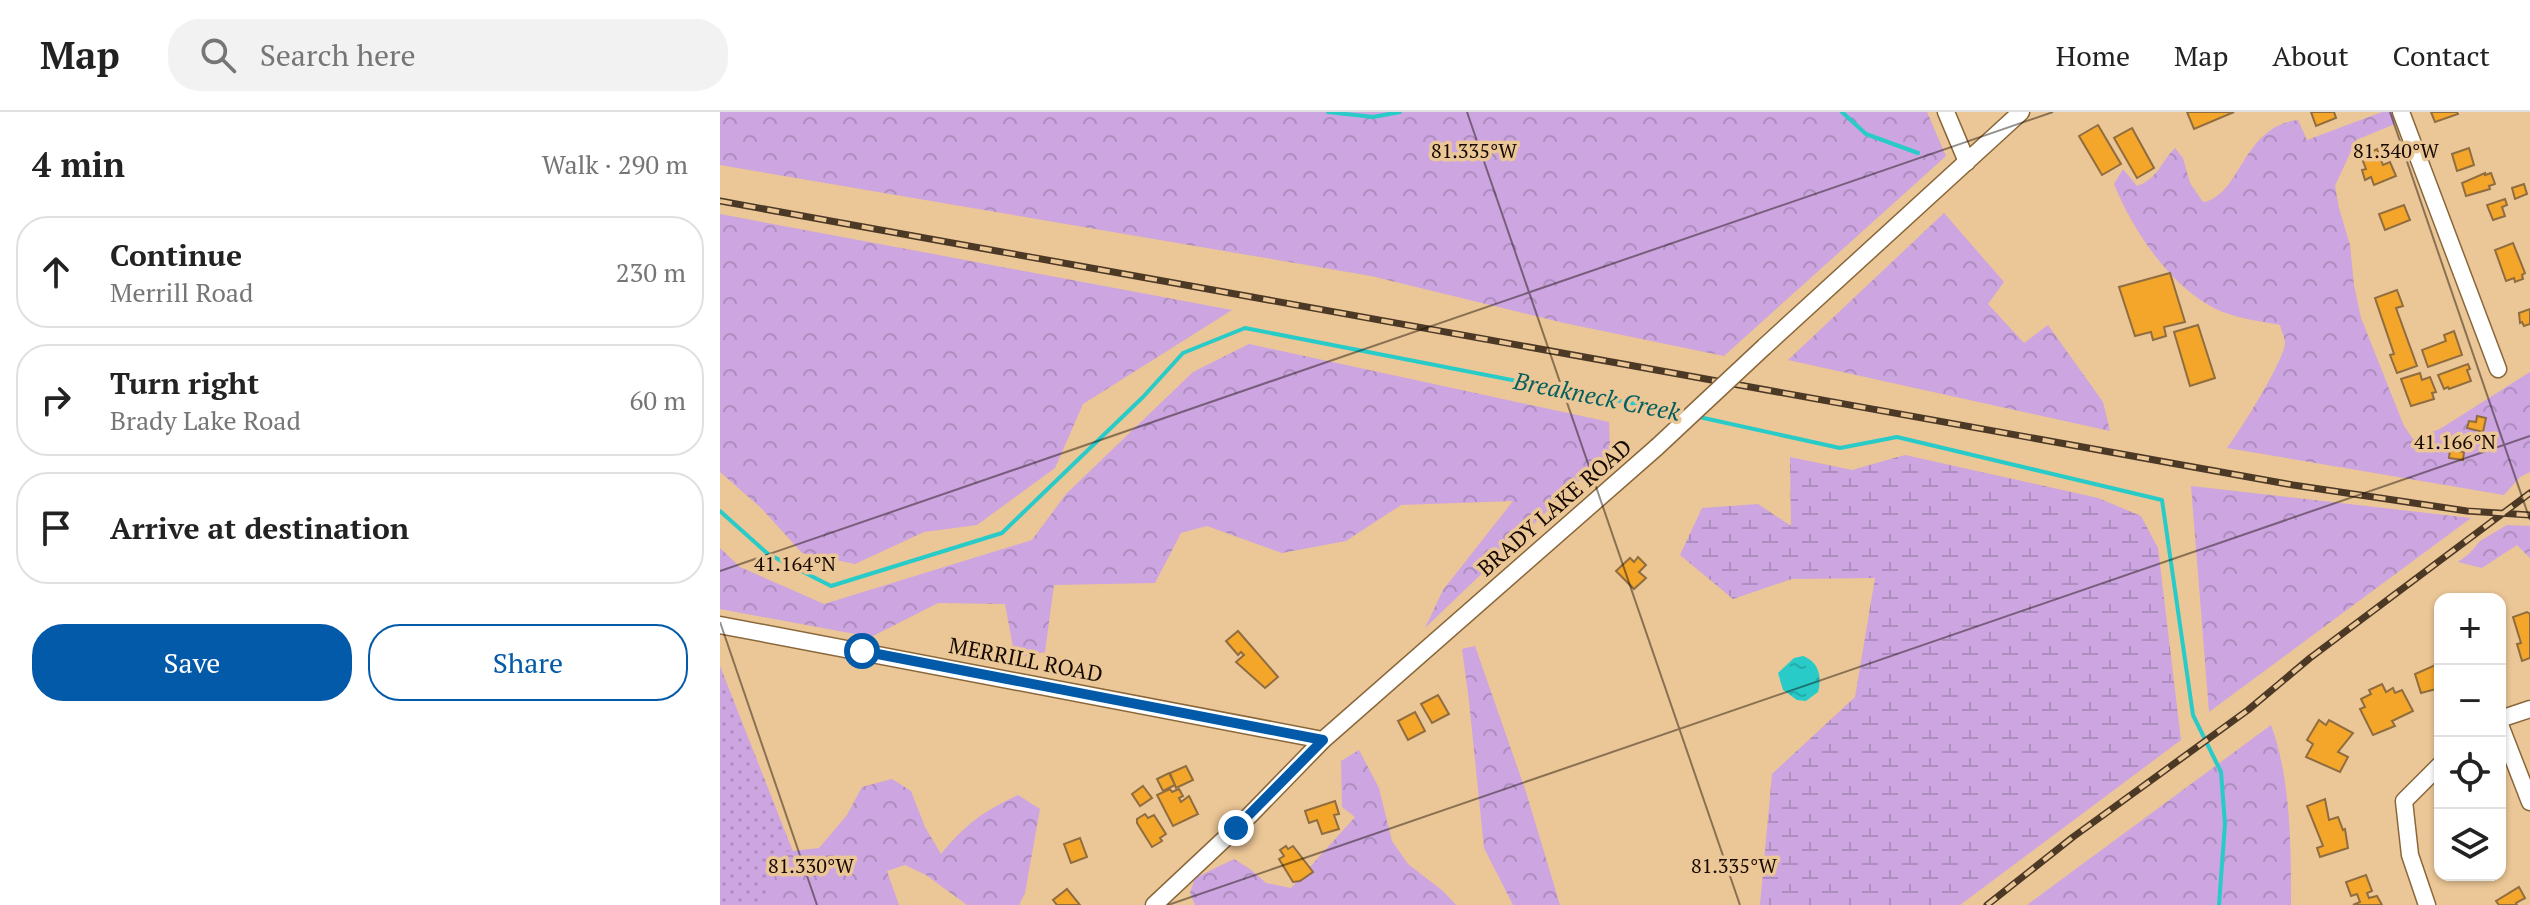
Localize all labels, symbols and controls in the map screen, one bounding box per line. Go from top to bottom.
search box [168,19,728,91]
text: Map [40,30,120,80]
icon: search [196,33,240,77]
text: Search here [260,35,416,75]
text: Home [2056,37,2130,74]
text: Map [2174,37,2228,74]
text: About [2272,37,2349,74]
text: Contact [2393,37,2490,74]
text: 81.335°W [1431,137,1517,164]
text: 81.340°W [2353,137,2439,164]
text: 4 min [32,142,125,187]
text: Walk · 290 m [542,147,688,181]
text: Continue [110,235,242,275]
icon: ahead [34,250,78,294]
text: 230 m [616,255,686,289]
text: Merrill Road [110,275,253,309]
text: Turn right [110,363,259,403]
water label: Breakneck Creek [1510,364,1683,428]
icon: right [34,378,78,422]
text: 60 m [630,383,686,417]
text: Brady Lake Road [110,403,301,437]
text: 41.166°N [2414,428,2496,455]
street label: BRADY LAKE ROAD [1471,432,1637,582]
icon: arrive [34,506,78,550]
text: Arrive at destination [110,508,409,548]
text: 41.164°N [754,550,836,577]
map controls [2434,593,2506,881]
button: + [2434,593,2506,665]
button: Save [32,624,352,701]
button: Share [368,624,688,701]
street label: MERRILL ROAD [947,630,1105,688]
route start [844,633,880,669]
button: − [2434,665,2506,737]
button: locate [2434,737,2506,809]
button: layers [2434,809,2506,881]
route end [1218,810,1254,846]
text: 81.330°W [768,852,854,879]
text: 81.335°W [1691,852,1777,879]

